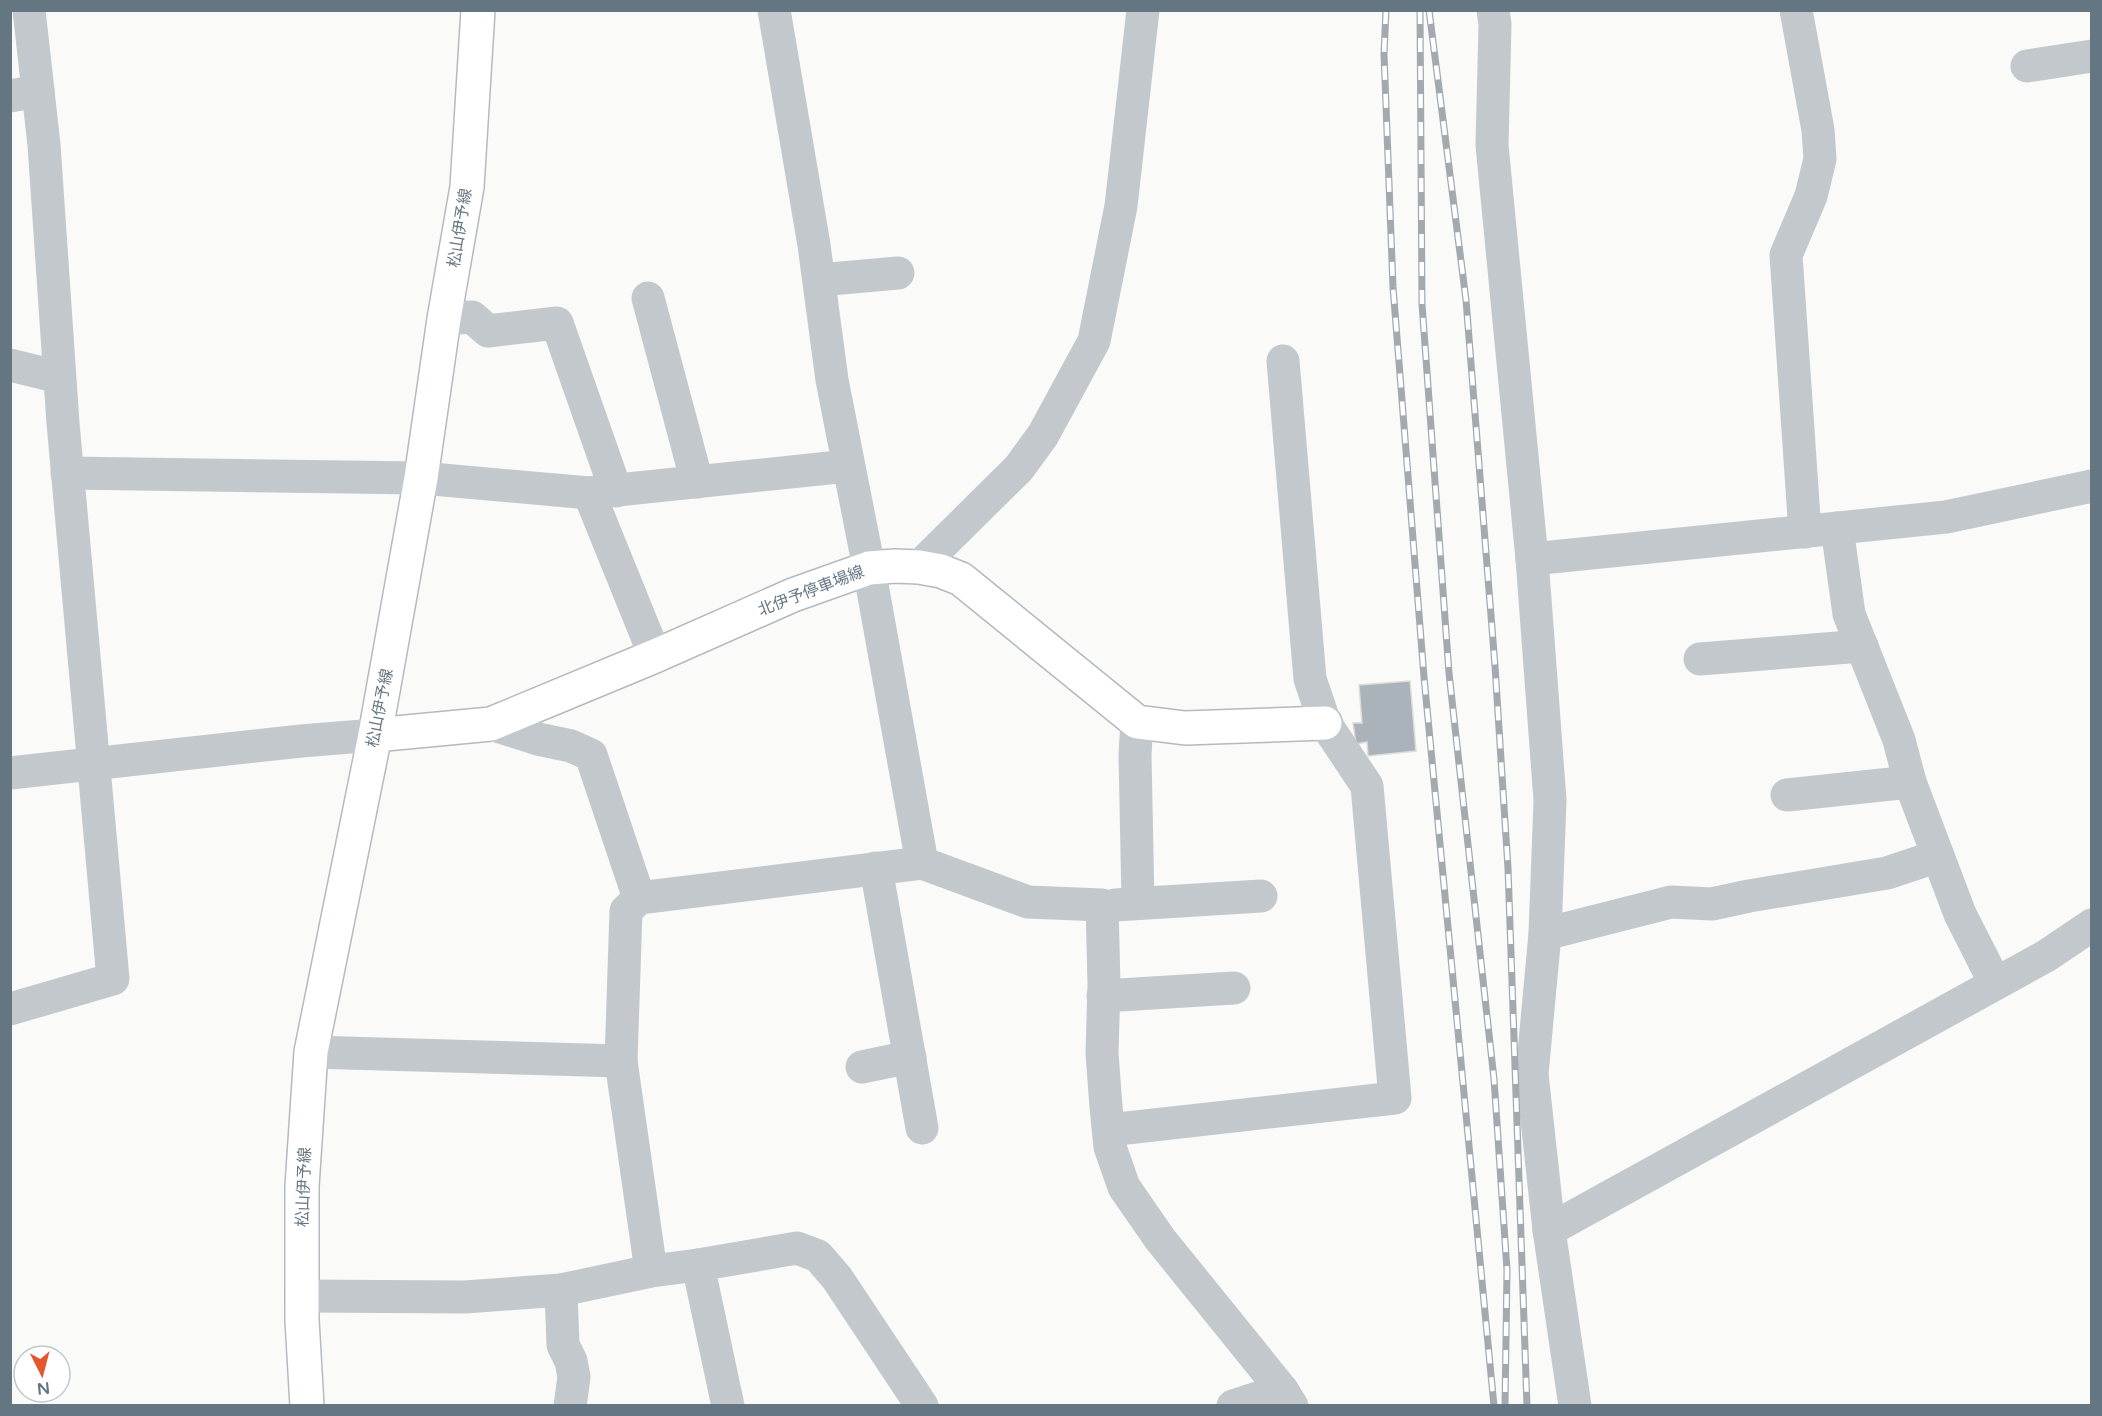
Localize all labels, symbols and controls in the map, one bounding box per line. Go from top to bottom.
street label: 松山伊予線 [444,187,476,269]
street label: 北伊予停車場線 [755,562,867,620]
street label: 松山伊予線 [363,667,397,749]
street label: 松山伊予線 [293,1147,315,1227]
north arrow [12,1344,72,1404]
text: N [36,1377,51,1399]

